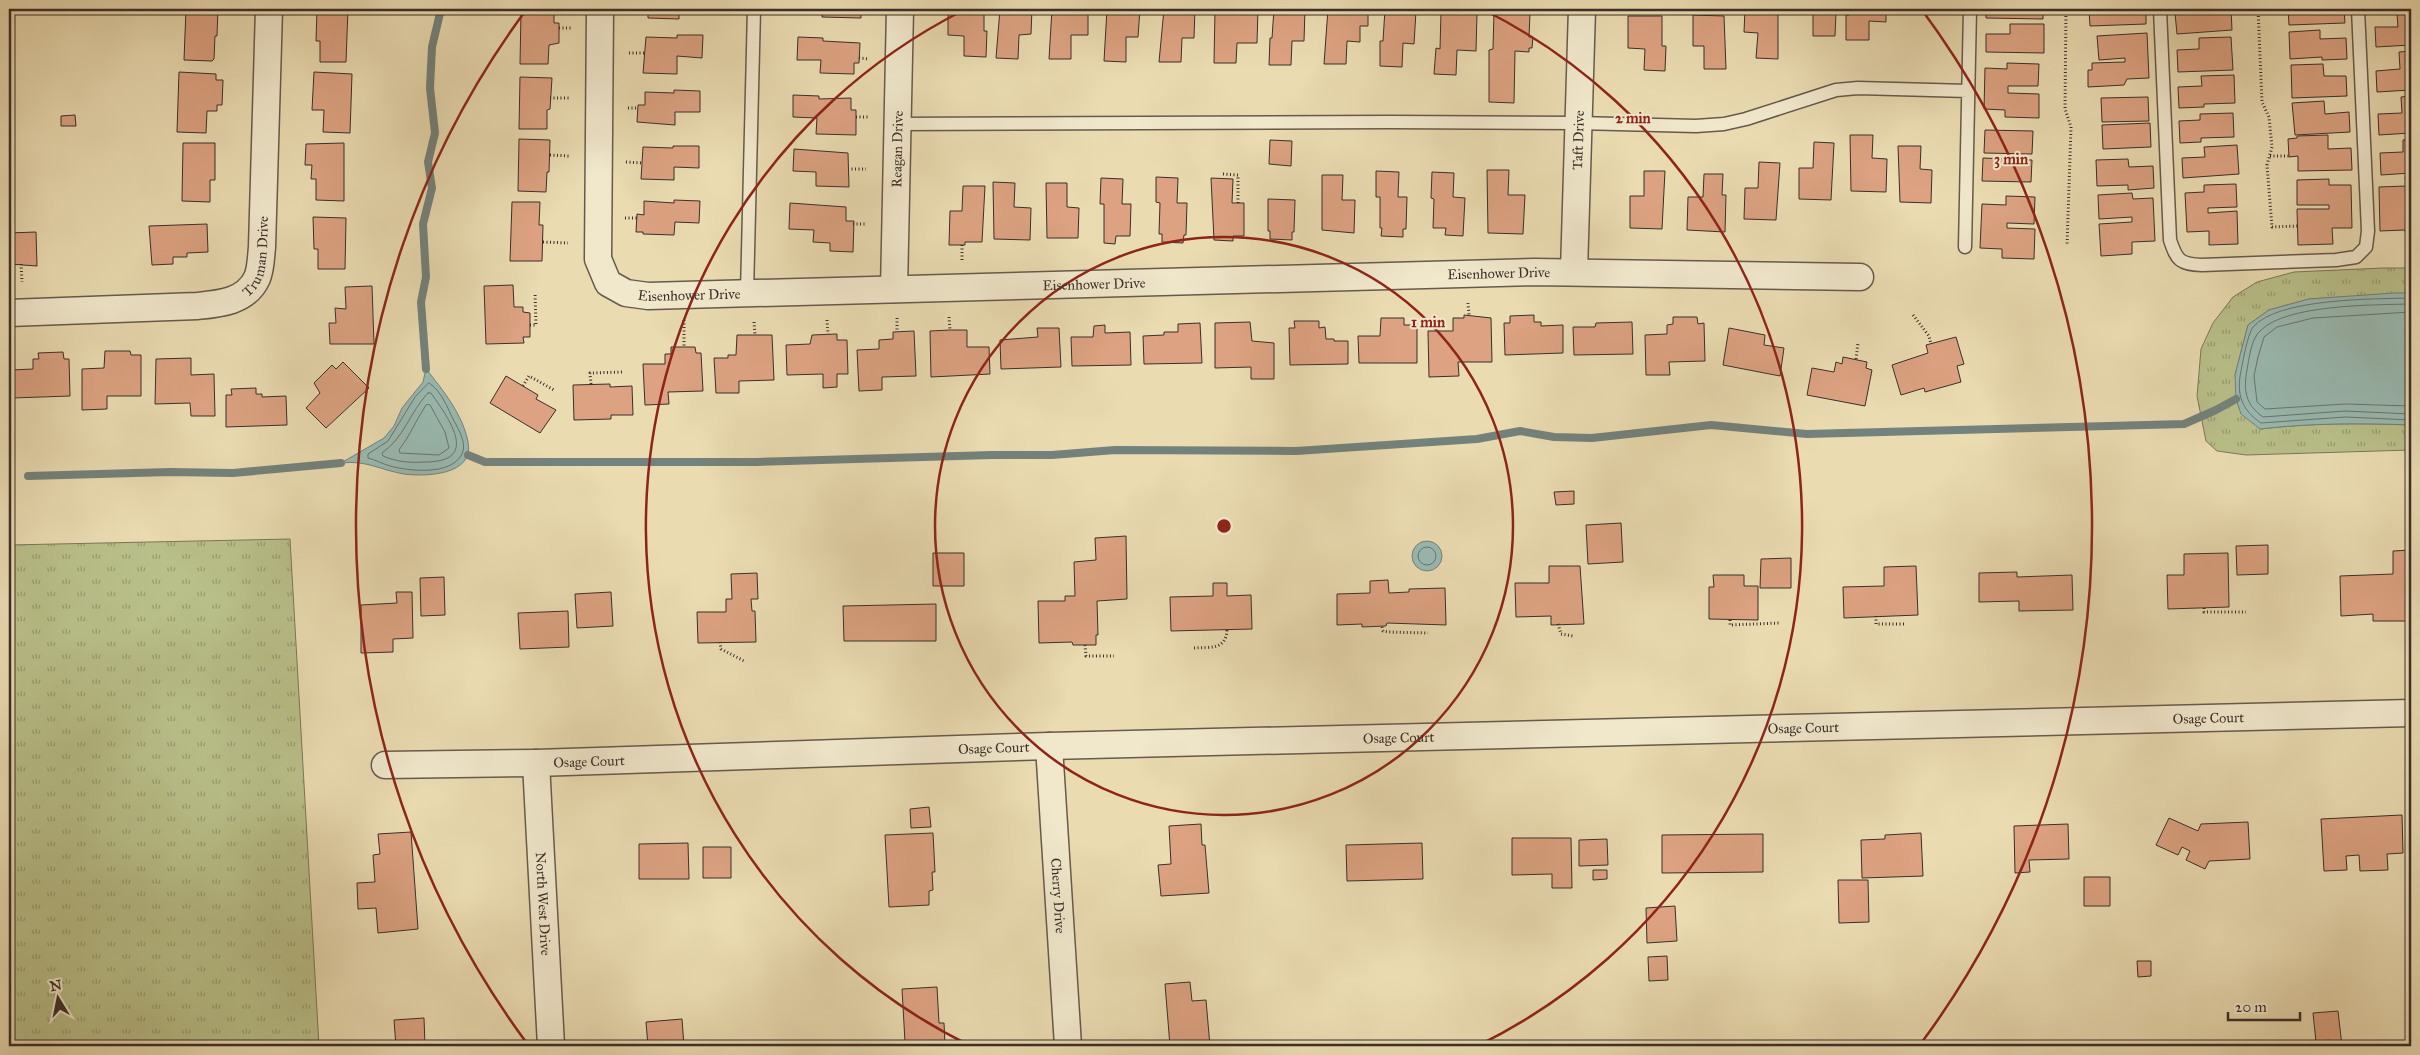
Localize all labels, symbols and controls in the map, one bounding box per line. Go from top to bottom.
text: 2 min [1615,109,1652,127]
street label: Reagan Drive [888,110,907,188]
street label: Taft Drive [1569,110,1588,170]
text: 3 min [1994,150,2029,169]
street label: Truman Drive [239,216,272,300]
street label: Eisenhower Drive [1447,264,1551,283]
street label: Eisenhower Drive [1042,275,1146,294]
street label: Eisenhower Drive [637,285,741,305]
text: 1 min [1411,313,1446,331]
centre of rings [1215,517,1233,535]
street label: Osage Court [2172,709,2244,728]
street label: Osage Court [1768,719,1839,738]
street label: Osage Court [1363,729,1435,747]
street label: Osage Court [958,739,1030,758]
street label: Osage Court [553,752,625,771]
street label: North West Drive [532,852,554,956]
street label: Cherry Drive [1047,857,1069,934]
north arrow [32,972,82,1022]
text: N [49,976,63,995]
scale bar [2228,990,2300,1022]
text: 20 m [2235,998,2267,1016]

